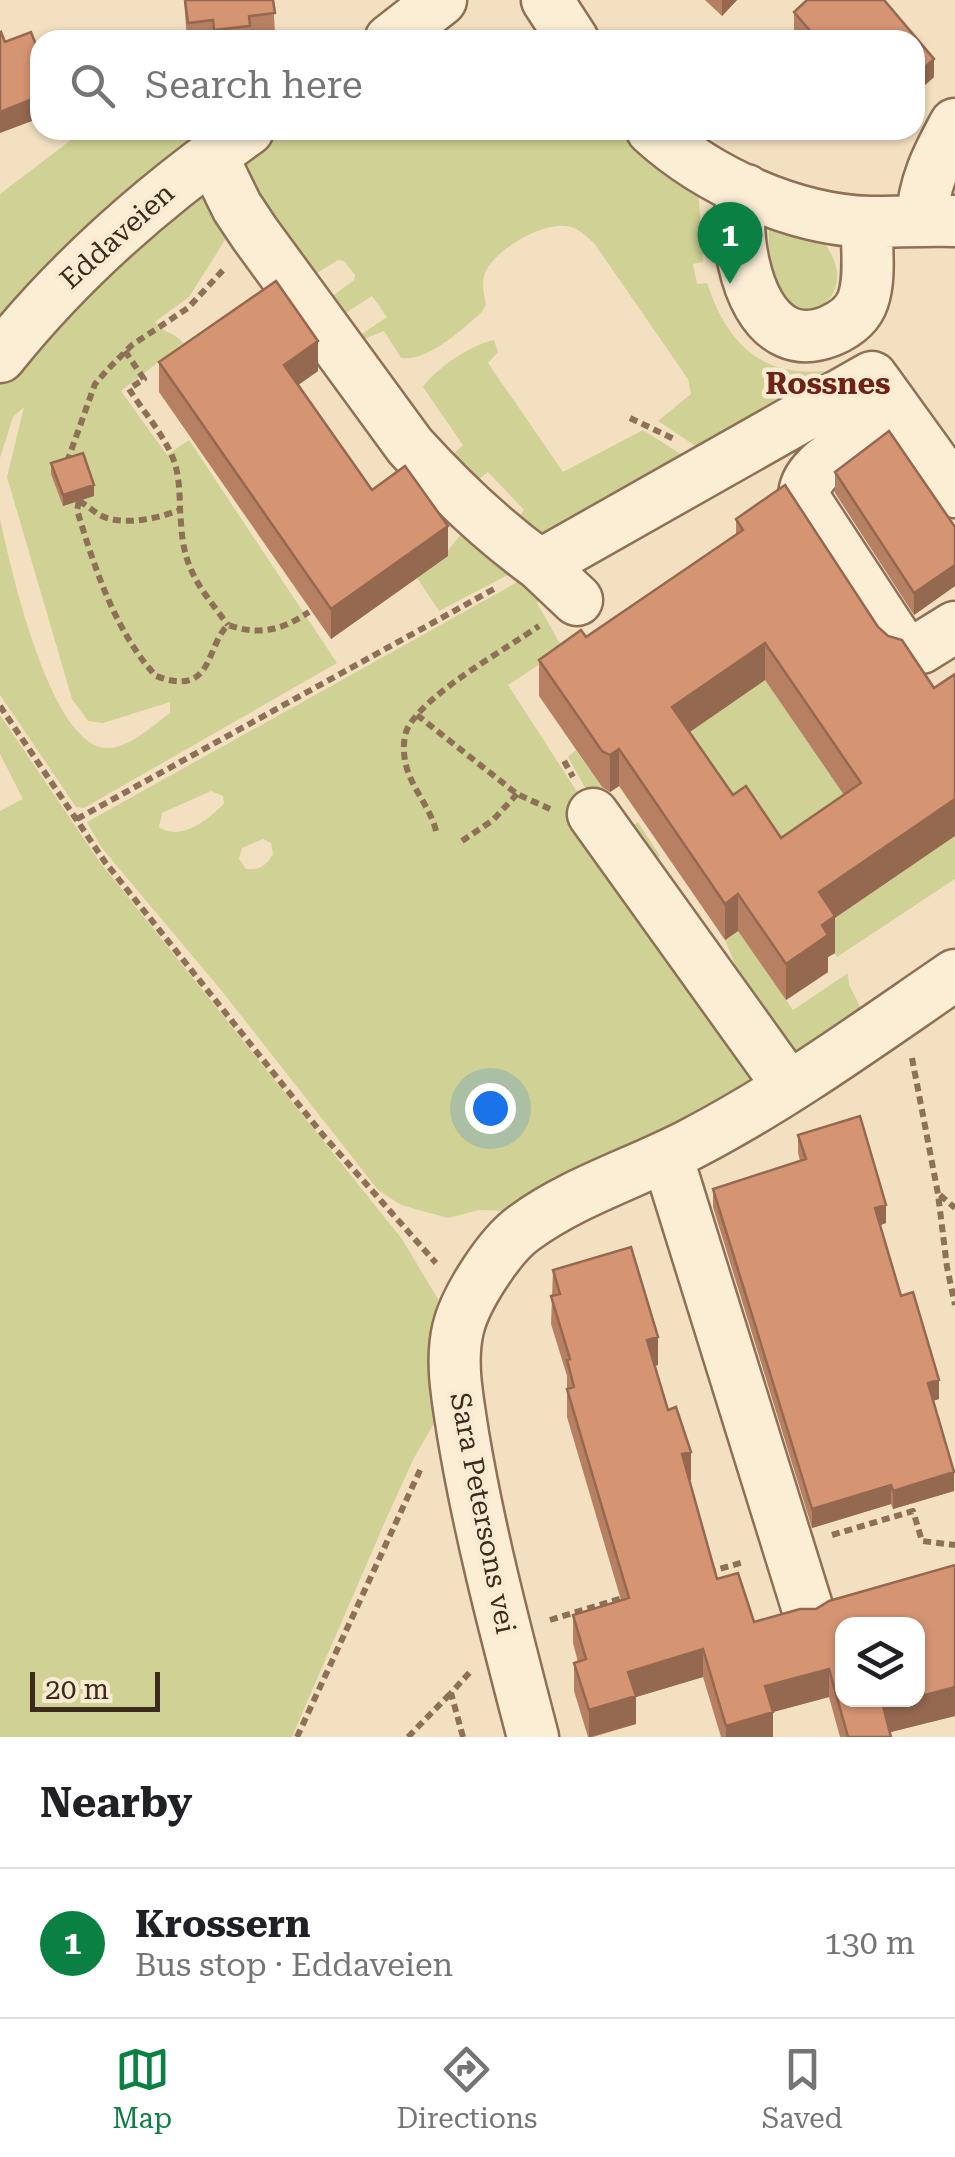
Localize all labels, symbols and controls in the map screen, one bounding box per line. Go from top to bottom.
search box [30,30,925,140]
icon: search [65,58,120,113]
text: Search here [145,63,363,107]
street label: Eddaveien [53,176,181,296]
pin: 1 [698,202,762,284]
district label: Rossnes [765,366,891,401]
your location [465,1083,516,1134]
street label: Sara Petersons vei [443,1390,523,1636]
map controls [835,1617,925,1707]
button: layers [835,1617,925,1707]
scale bar [30,1667,160,1712]
text: 20 m [45,1673,109,1706]
text: Nearby [40,1778,192,1827]
text: Krossern [135,1902,311,1946]
text: 1 [64,1924,81,1962]
text: 130 m [824,1924,915,1962]
text: Bus stop · Eddaveien [135,1946,453,1984]
tab: Map [112,2042,172,2135]
tab: Directions [396,2042,537,2135]
tab: Saved [762,2042,843,2135]

